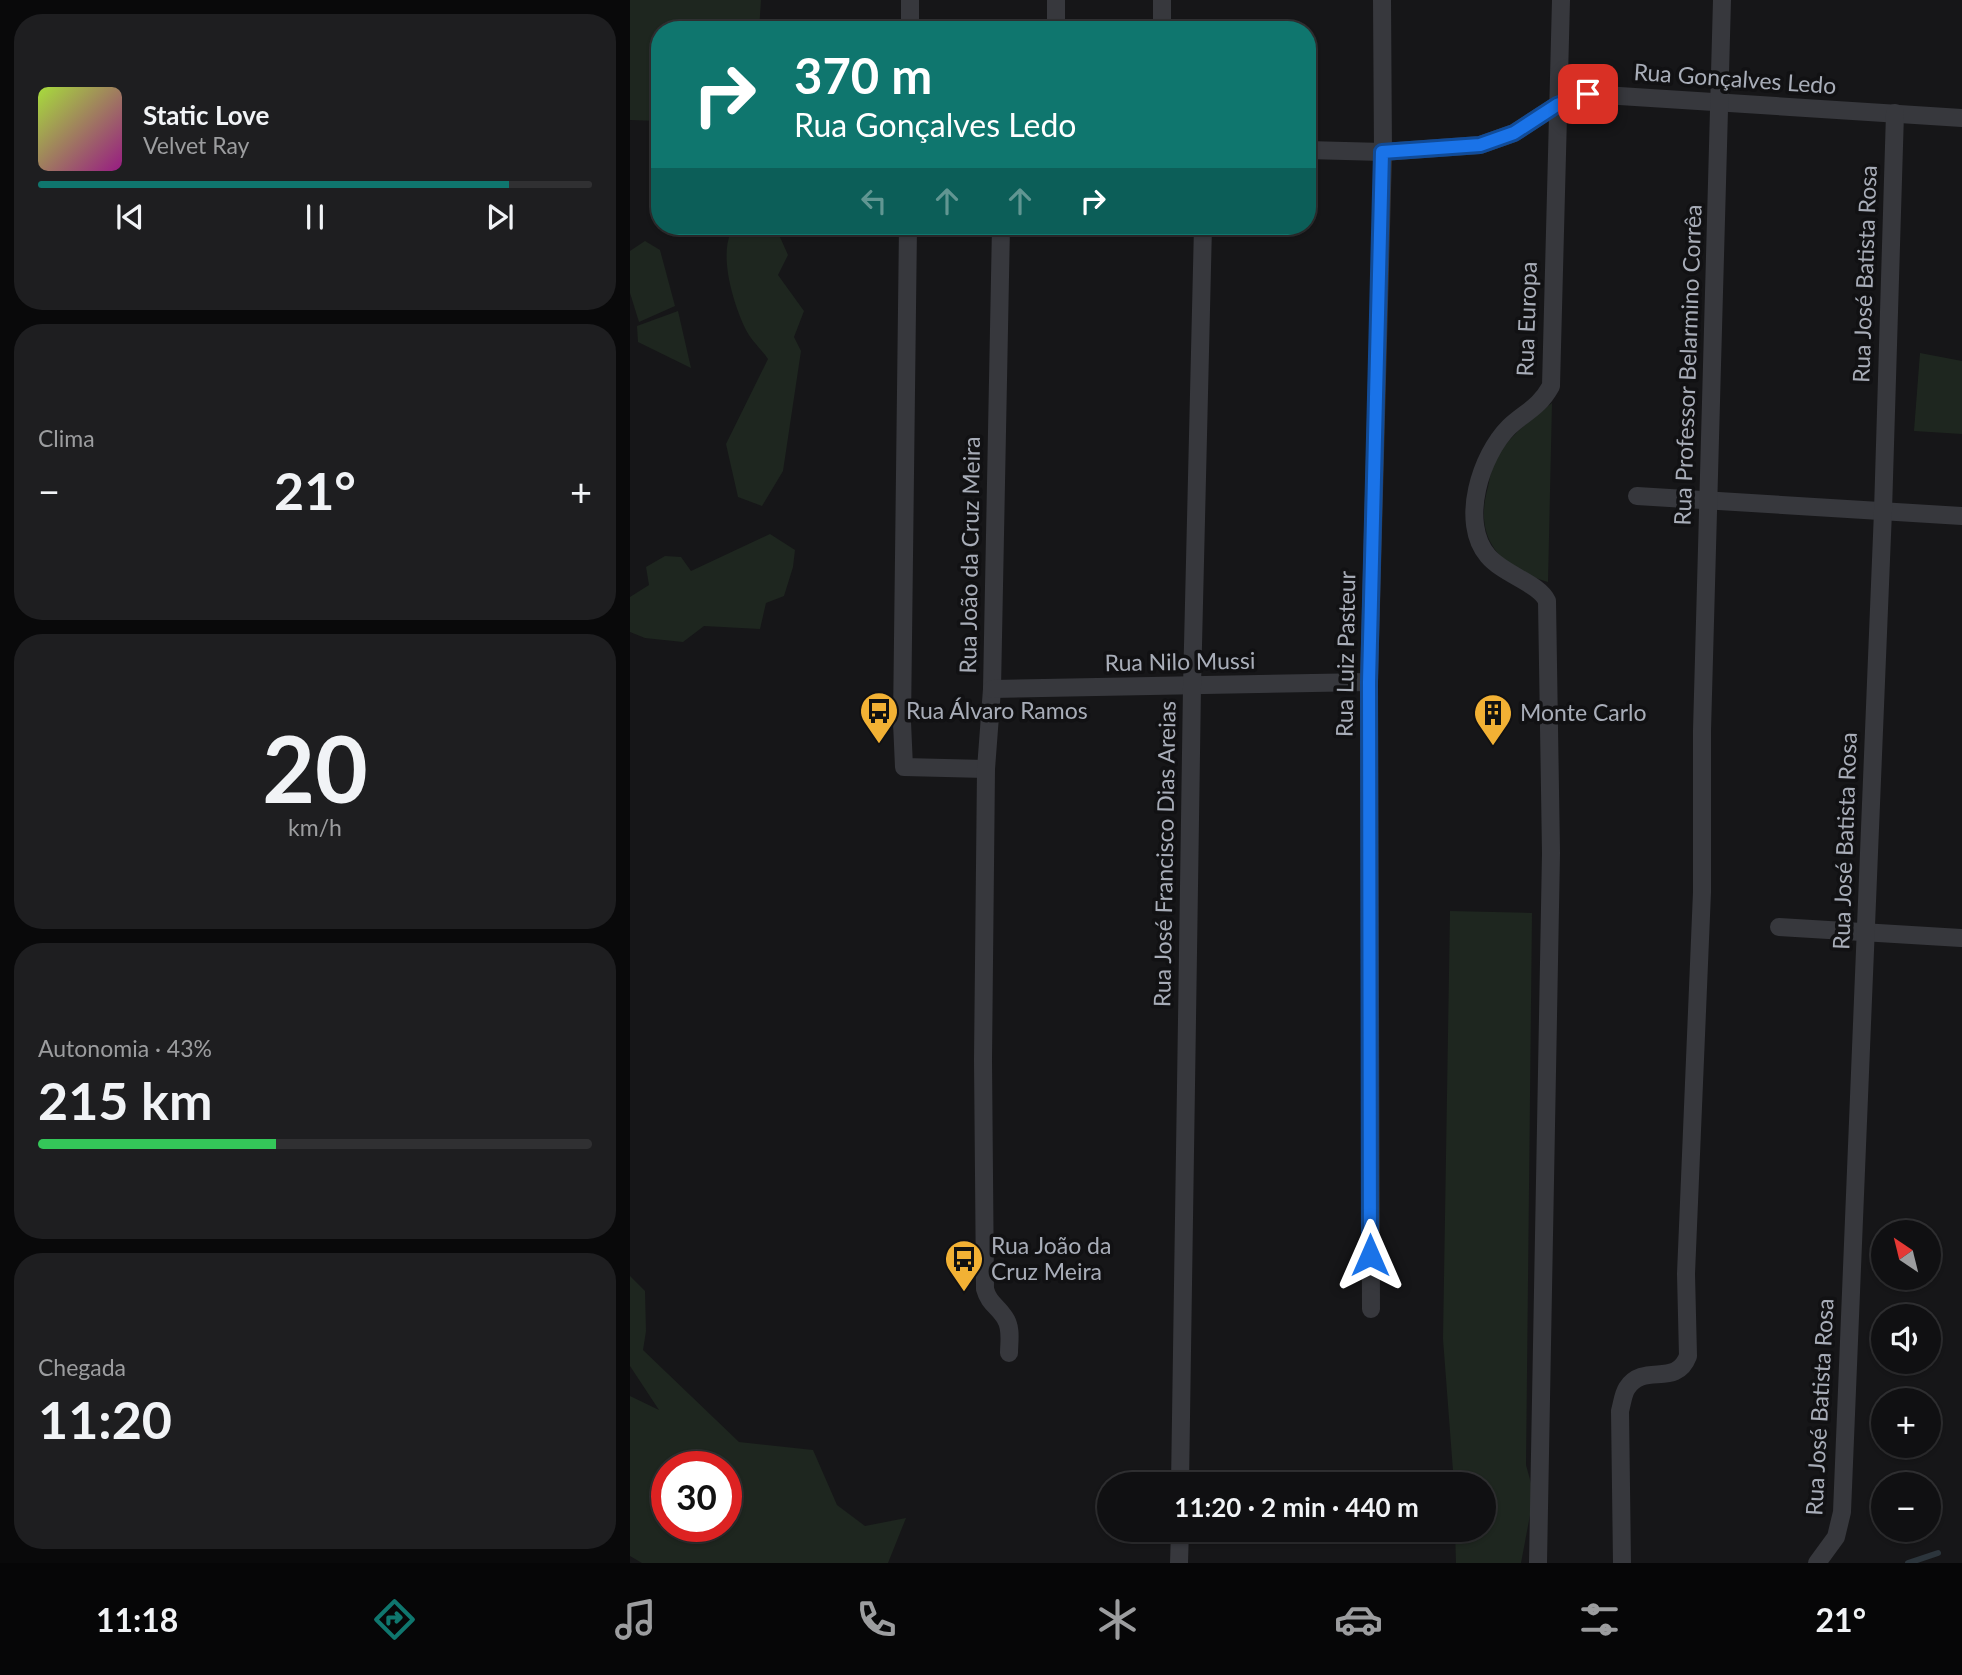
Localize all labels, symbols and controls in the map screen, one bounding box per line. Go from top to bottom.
text: 370 m [794,46,932,104]
icon: right [679,49,770,140]
street label: Rua Gonçalves Ledo [1633,57,1837,99]
pin [1558,64,1618,124]
icon: arrive [1569,75,1607,113]
text: Static Love [143,99,270,131]
text: Rua Gonçalves Ledo [794,105,1077,144]
text: Velvet Ray [143,131,249,159]
street label: Rua José Batista Rosa [1846,165,1882,383]
icon: left [855,182,893,220]
icon: ahead [928,182,966,220]
icon: ahead [1001,182,1039,220]
icon: right [1074,182,1112,220]
icon: previous [111,198,149,236]
icon: pause [296,198,334,236]
icon: next [481,198,519,236]
street label: Rua Professor Belarmino Corrêa [1667,204,1707,526]
street label: Rua Europa [1510,261,1542,377]
text: Clima [38,424,95,452]
street label: Rua João da Cruz Meira [953,436,985,674]
text: 21° [274,459,356,521]
text: − [38,468,60,514]
text: + [570,468,592,514]
street label: Rua Luiz Pasteur [1330,570,1360,737]
street label: Rua Nilo Mussi [1104,646,1256,676]
bus stop icon: Rua Álvaro Ramos [858,690,900,745]
building icon: Monte Carlo [1472,692,1514,747]
place label: Rua Álvaro Ramos [906,696,1088,724]
place label: Monte Carlo [1520,698,1647,726]
street label: Rua José Francisco Dias Areias [1147,701,1181,1007]
text: 20 [262,713,368,822]
street label: Rua José Batista Rosa [1826,732,1862,950]
text: km/h [288,813,342,841]
text: Autonomia · 43% [38,1034,212,1062]
text: 215 km [38,1069,212,1131]
position arrow [1333,1218,1407,1292]
north arrow [1871,1220,1941,1290]
map controls [1871,1220,1941,1542]
place label: Rua João da Cruz Meira [991,1231,1111,1285]
bus stop icon: Rua João da Cruz Meira [943,1238,985,1293]
street label: Rua José Batista Rosa [1799,1298,1839,1516]
button: sound [1871,1304,1941,1374]
text: Chegada [38,1353,126,1381]
text: 11:20 [38,1388,172,1450]
button: + [1871,1388,1941,1458]
speed limit sign: 30 [651,1451,742,1542]
button: − [1871,1472,1941,1542]
text: 11:20 · 2 min · 440 m [1174,1491,1419,1523]
icon: directions [370,1595,419,1644]
icon: music [611,1595,660,1644]
icon: phone [852,1595,901,1644]
icon: climate [1093,1595,1142,1644]
icon: car [1334,1595,1383,1644]
icon: filters [1575,1595,1624,1644]
text: 11:18 [96,1600,178,1639]
text: 21° [1816,1600,1866,1639]

